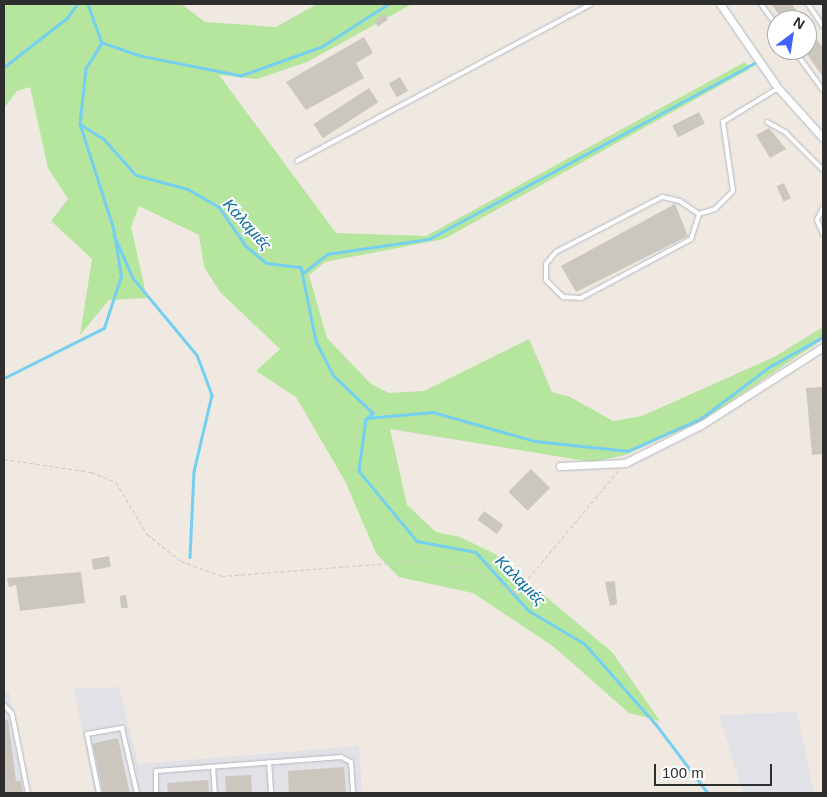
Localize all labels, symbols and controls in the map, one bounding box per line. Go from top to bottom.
north arrow [767,10,817,60]
text: N [791,14,808,32]
water label: Καλαμιές [219,195,275,255]
water label: Καλαμιές [491,552,549,610]
scale bar [657,754,774,786]
text: 100 m [662,764,704,781]

